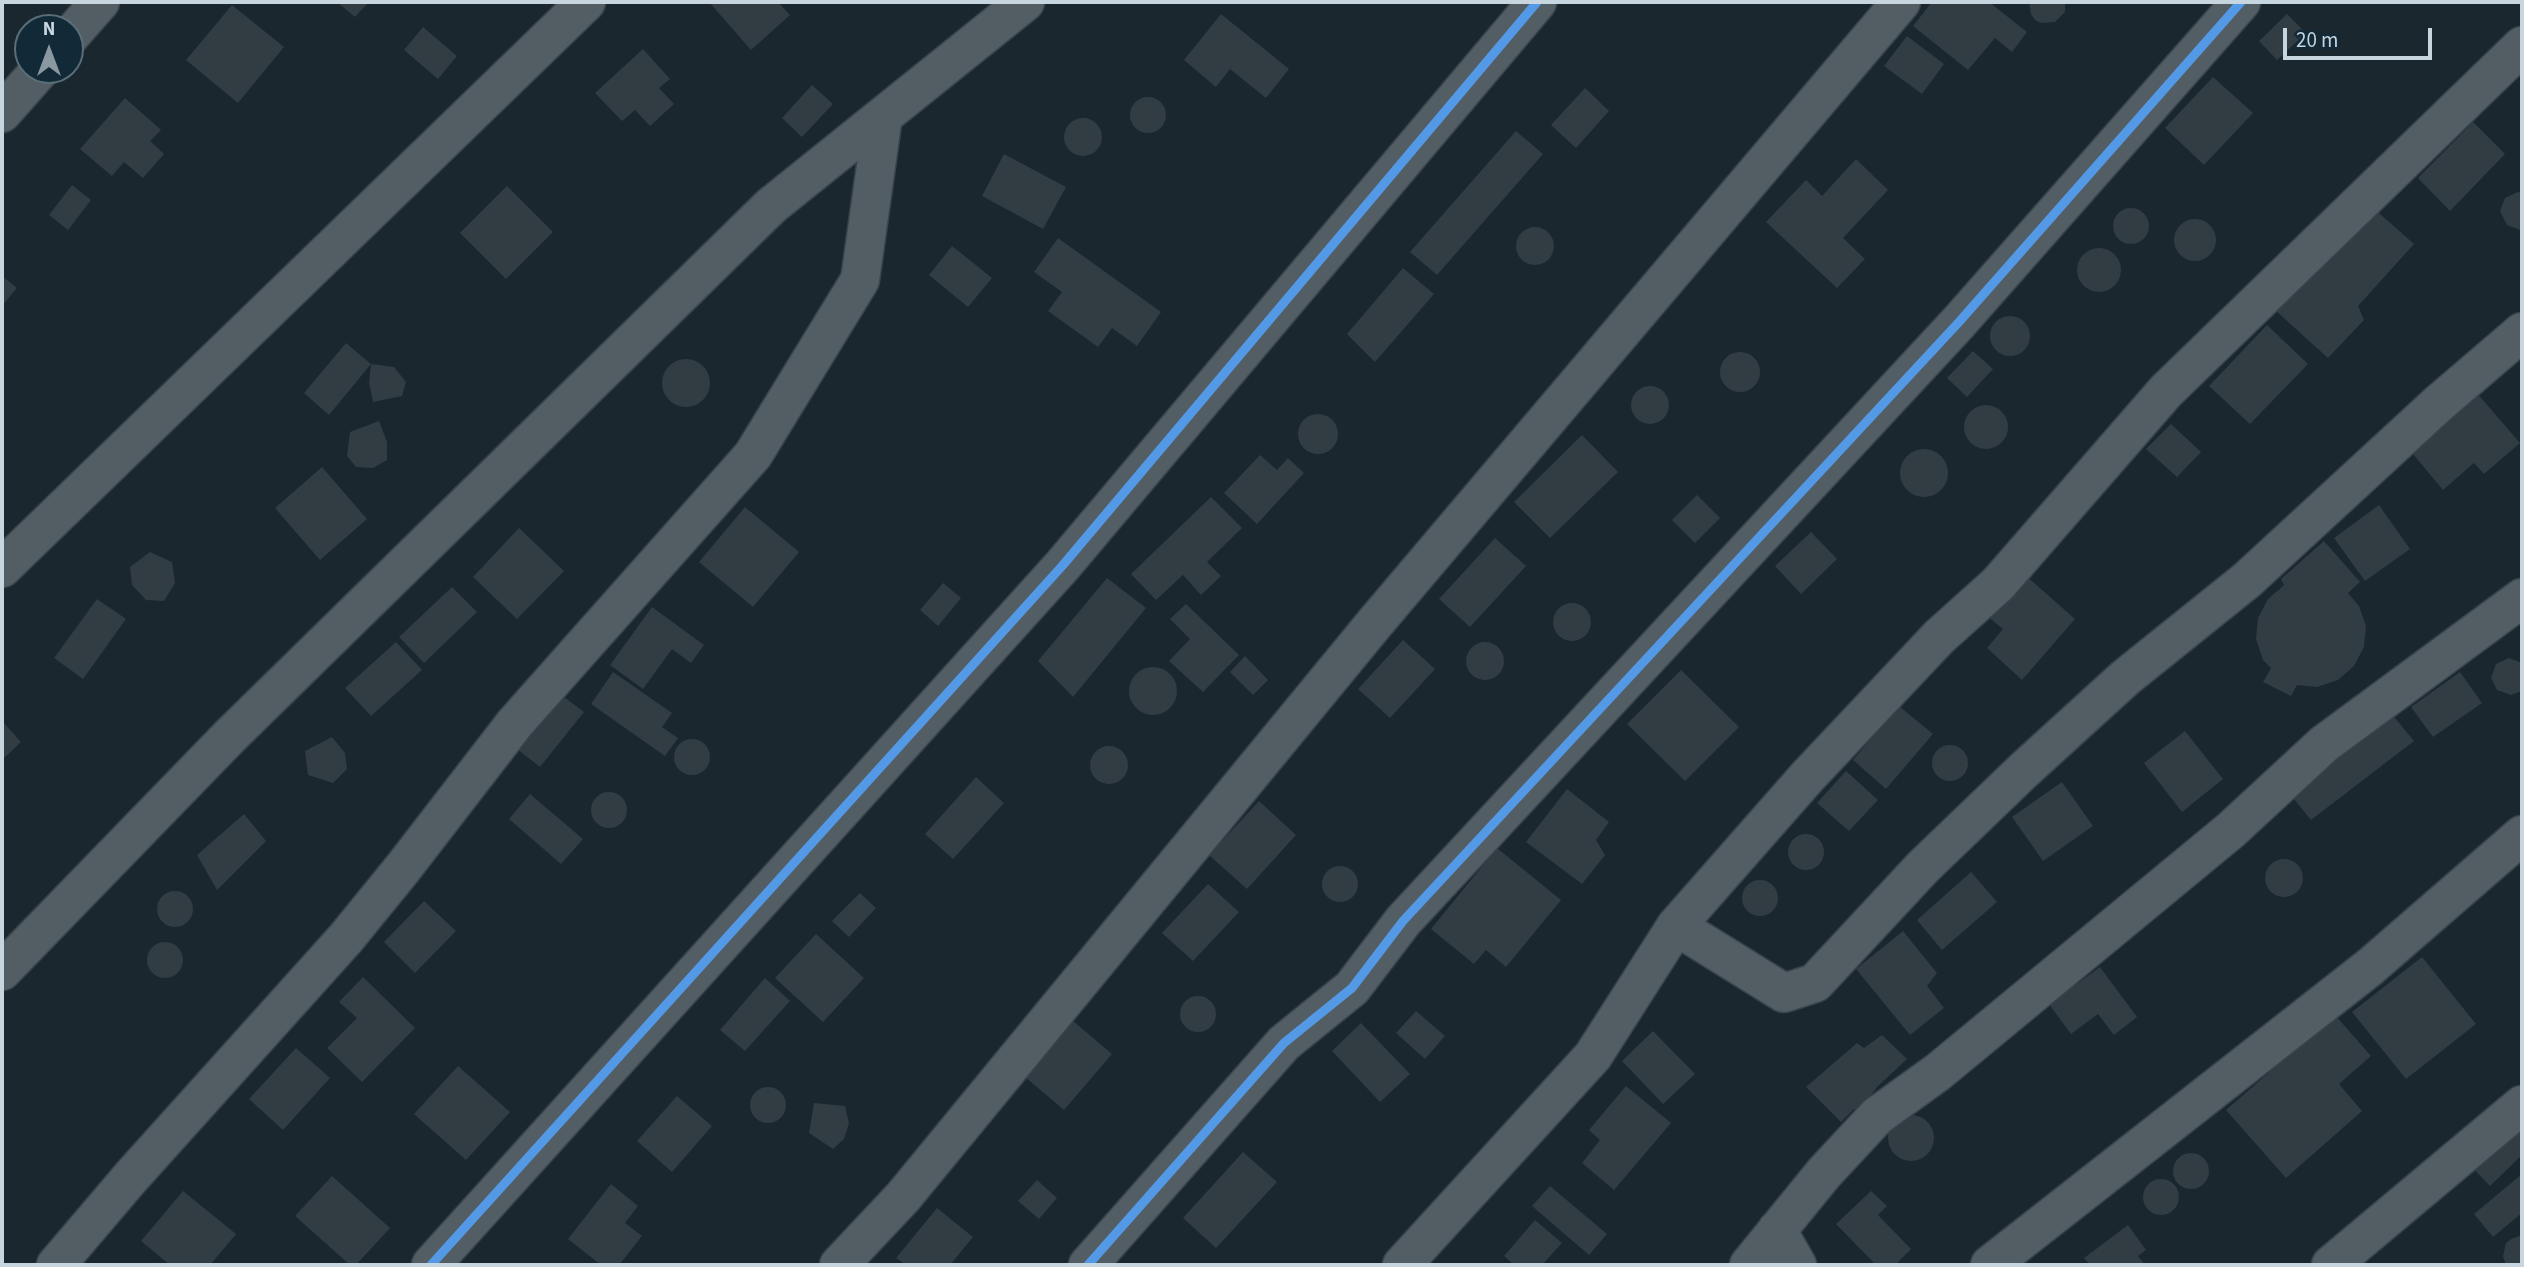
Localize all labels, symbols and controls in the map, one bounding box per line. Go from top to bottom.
north arrow [14,14,84,84]
scale bar [2286,14,2435,58]
text: N [43,16,55,43]
text: 20 m [2296,25,2338,55]

